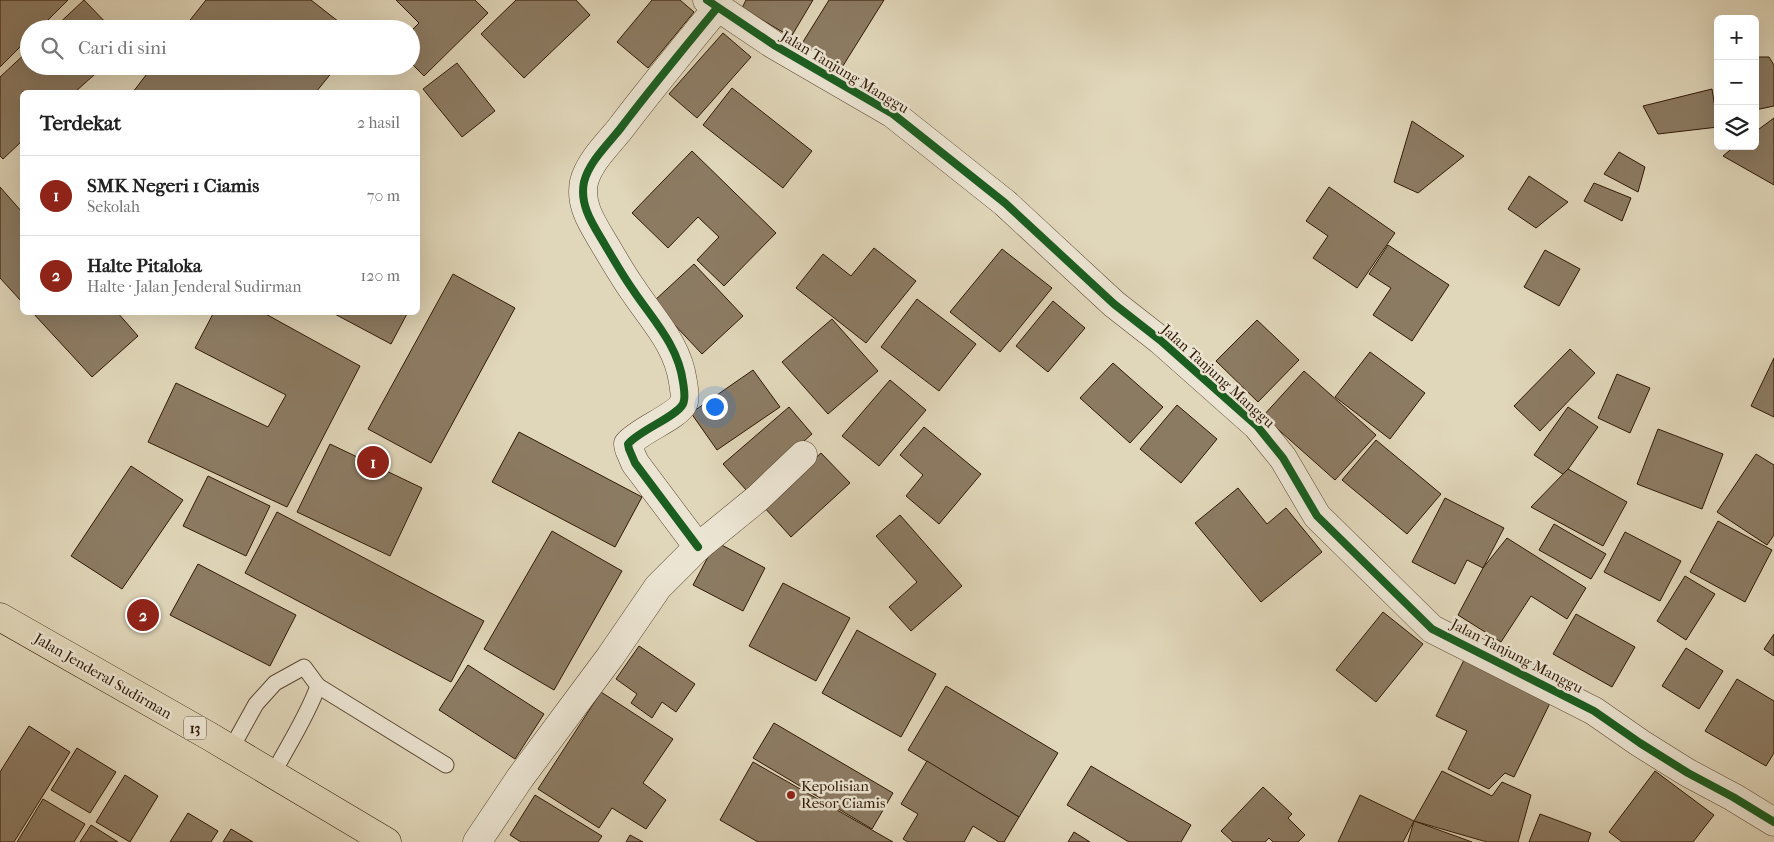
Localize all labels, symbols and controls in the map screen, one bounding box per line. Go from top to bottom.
map controls [1714,15,1759,150]
button: + [1714,15,1759,60]
search box [20,20,420,75]
street label: Jalan Tanjung Manggu [777,26,913,118]
icon: search [38,34,66,62]
text: Cari di sini [78,37,167,59]
button: − [1714,60,1759,105]
button: layers [1714,105,1759,150]
text: Terdekat [40,111,121,135]
text: 2 hasil [357,113,400,132]
text: SMK Negeri 1 Ciamis [87,175,259,197]
text: 1 [53,186,59,205]
text: 70 m [367,186,400,205]
text: Sekolah [87,197,140,216]
text: Halte Pitaloka [87,255,202,277]
text: 2 [52,266,60,285]
text: 120 m [361,266,400,285]
text: Halte · Jalan Jenderal Sudirman [87,277,302,296]
street label: Jalan Tanjung Manggu [1157,320,1279,432]
your location [702,394,728,420]
pin: 1 [357,443,389,481]
pin: 2 [127,596,159,634]
street label: Jalan Tanjung Manggu [1447,614,1587,697]
street label: Jalan Jenderal Sudirman [30,629,175,723]
road number: 13 [184,716,206,740]
place label: Kepolisian Resor Ciamis [801,777,886,812]
marker: Kepolisian Resor Ciamis [785,789,797,801]

